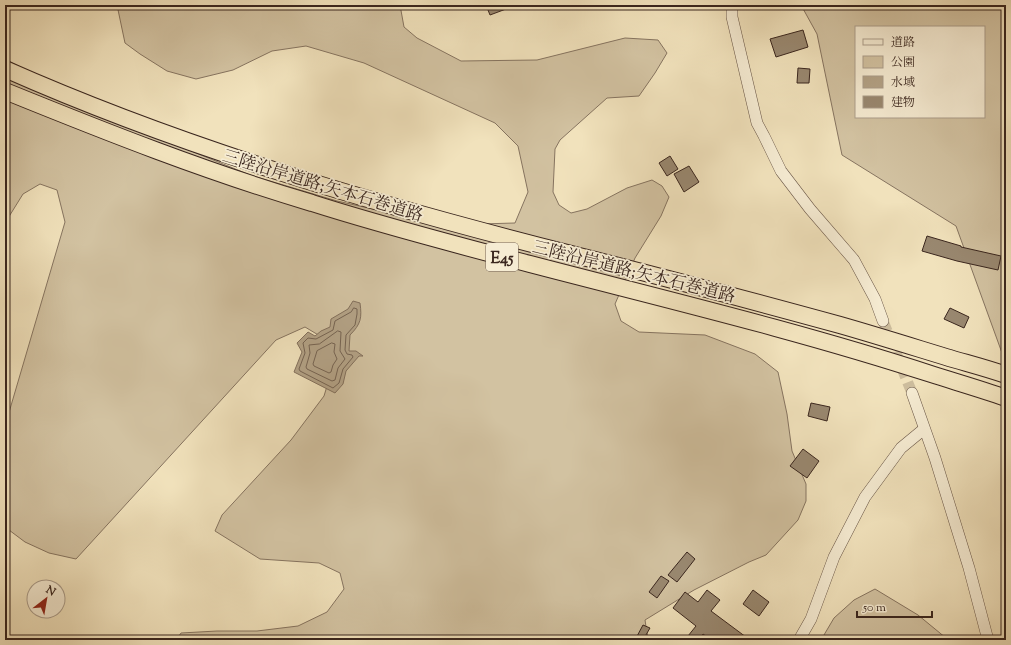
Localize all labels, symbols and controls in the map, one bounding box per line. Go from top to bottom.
legend [855,26,985,118]
text: 道路 [891,34,915,52]
text: 公園 [891,54,915,72]
text: 水域 [891,74,915,92]
text: 建物 [891,94,915,112]
street label: 三陸沿岸道路;矢本石巻道路 [219,145,426,229]
street label: 三陸沿岸道路;矢本石巻道路 [529,236,738,310]
road number: E45 [486,243,518,271]
north arrow [26,579,66,619]
text: N [42,582,59,601]
scale bar [857,593,932,619]
text: 50 m [862,599,886,617]

